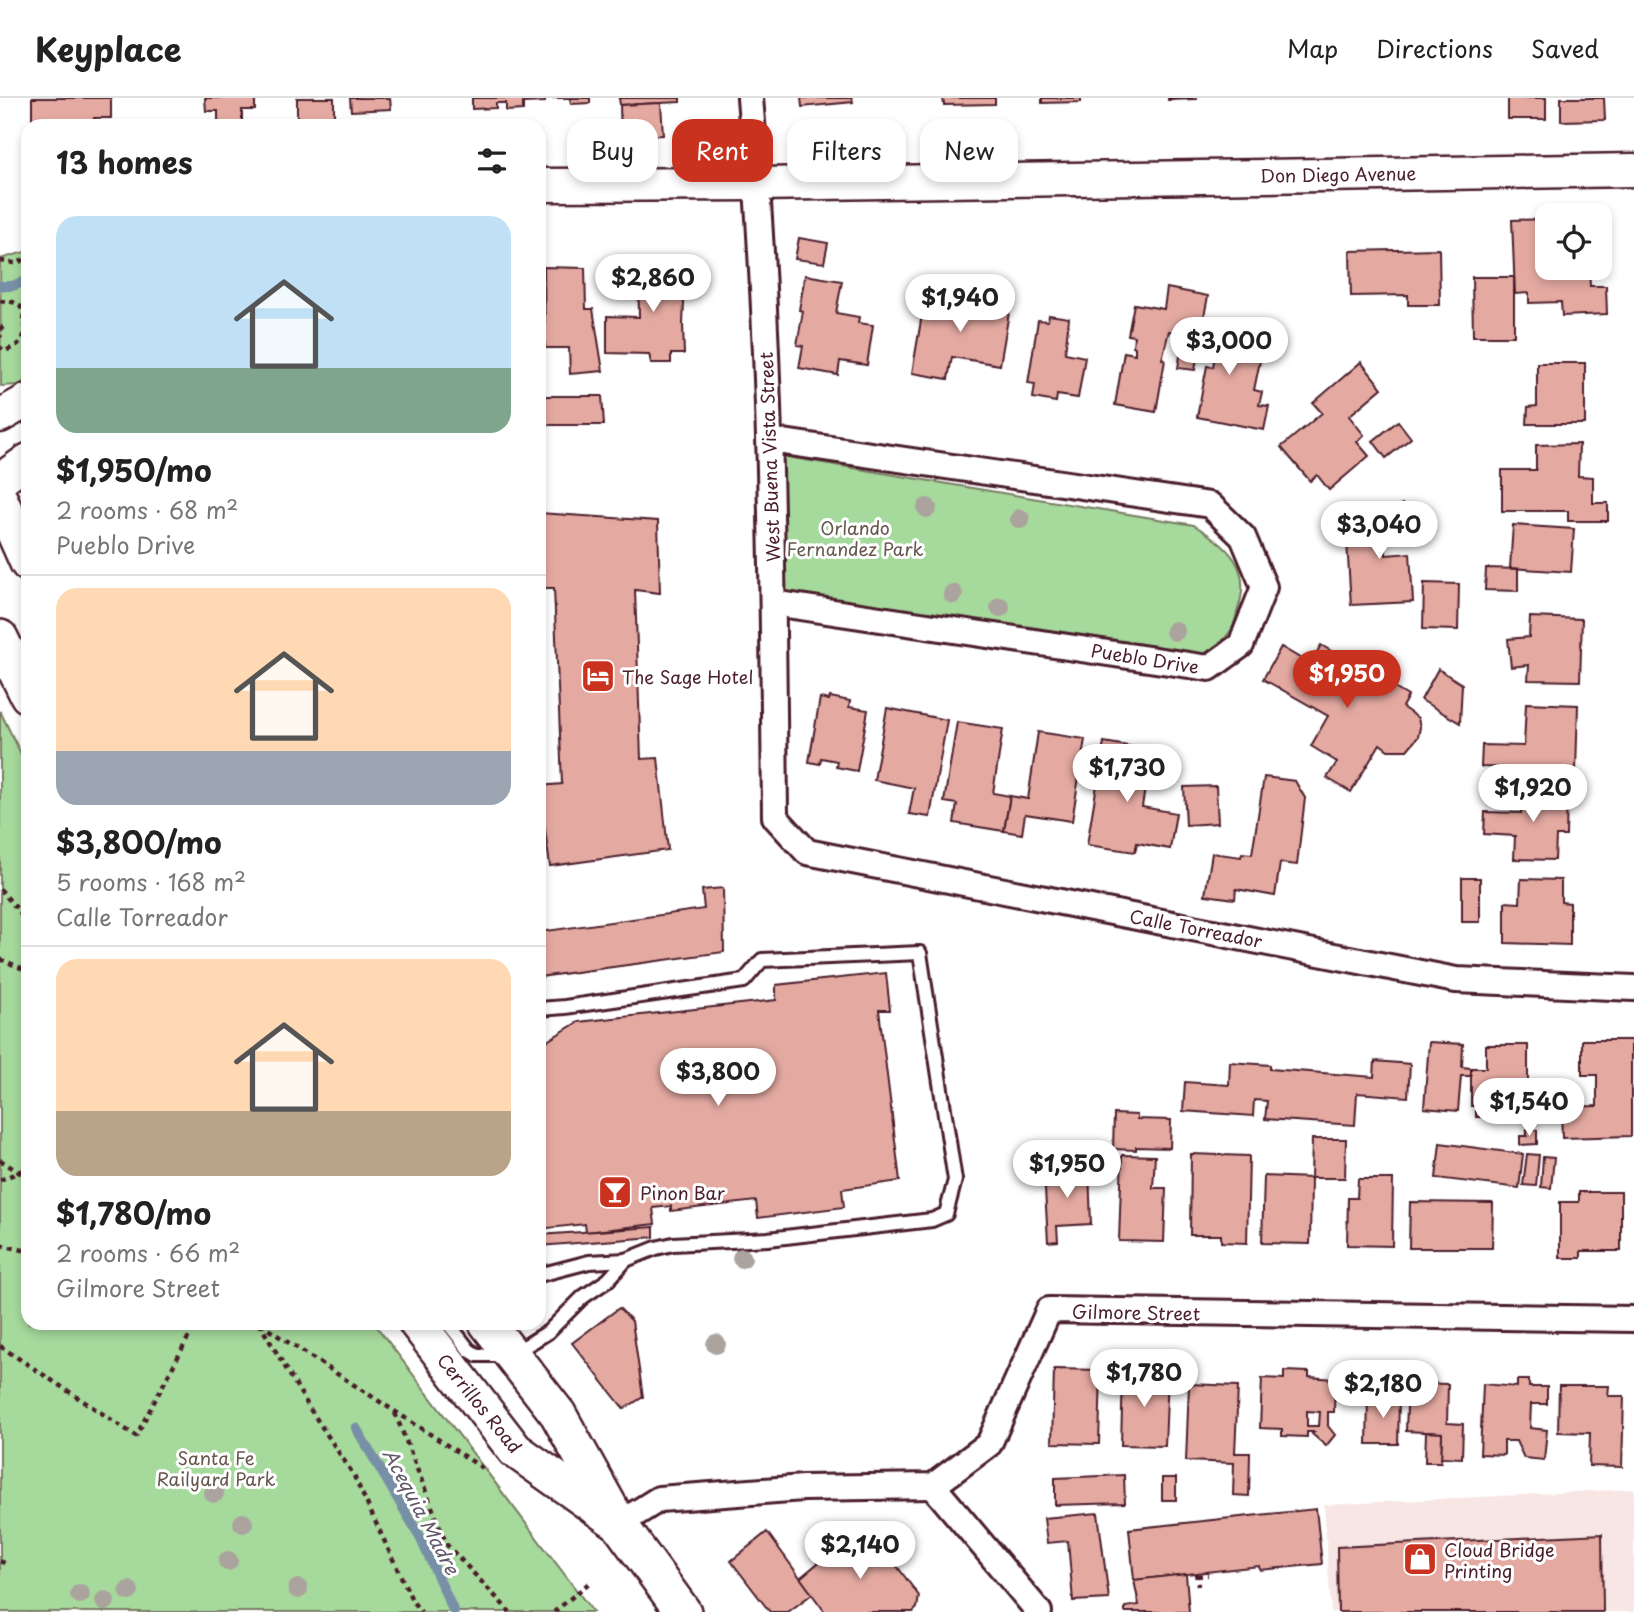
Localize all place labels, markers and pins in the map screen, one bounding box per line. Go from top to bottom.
pin: $2,860 [596,254,710,314]
pin: $1,940 [903,274,1017,334]
pin: $3,000 [1172,317,1286,377]
pin: $3,040 [1322,502,1436,561]
pin: $1,950 [1290,650,1404,710]
hotel icon: The Sage Hotel [579,657,617,695]
place label: The Sage Hotel [622,663,753,690]
pin: $1,730 [1070,744,1184,804]
pin: $1,920 [1476,764,1590,824]
pin: $3,800 [661,1048,775,1108]
pin: $1,540 [1472,1079,1586,1138]
pin: $1,950 [1010,1140,1124,1200]
bar icon: Pinon Bar [596,1173,634,1211]
place label: Pinon Bar [640,1179,726,1206]
pin: $1,780 [1087,1350,1201,1409]
pin: $2,180 [1326,1360,1440,1420]
pin: $2,140 [803,1522,917,1581]
place label: Cloud Bridge Printing [1444,1536,1555,1584]
shop icon: Cloud Bridge Printing [1401,1540,1439,1578]

